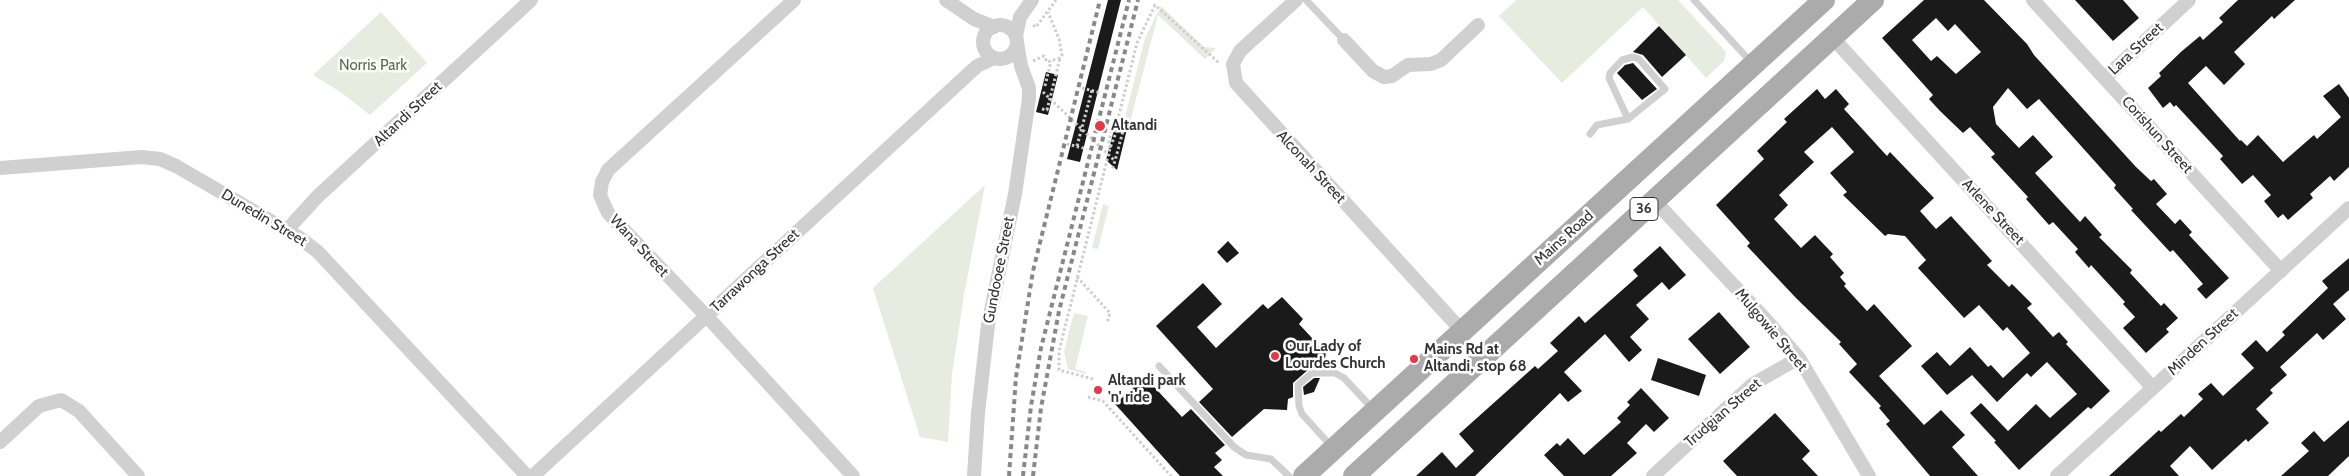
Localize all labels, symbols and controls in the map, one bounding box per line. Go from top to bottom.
street label: Lara Street [2105,19,2167,79]
park label: Norris Park [339,57,407,75]
street label: Altandi Street [370,78,446,150]
street label: Corishun Street [2118,93,2196,177]
place label: Altandi [1111,117,1157,135]
marker: Altandi [1093,119,1107,133]
street label: Alconah Street [1273,127,1349,207]
street label: Arlene Street [1958,175,2028,249]
street label: Dunedin Street [218,185,310,251]
road number: 36 [1630,198,1658,220]
street label: Mains Road [1531,207,1597,269]
street label: Wana Street [606,211,672,281]
street label: Gundooee Street [980,215,1018,325]
street label: Tarrawonga Street [707,225,803,317]
street label: Mulgowie Street [1731,285,1811,375]
street label: Minden Street [2164,305,2242,379]
place label: Our Lady of Lourdes Church [1285,338,1386,373]
place label: Mains Rd at Altandi, stop 68 [1424,341,1527,376]
marker: Our Lady of Lourdes Church [1269,350,1281,362]
marker: Mains Rd at Altandi, stop 68 [1408,353,1420,365]
place label: Altandi park 'n' ride [1108,372,1186,407]
street label: Trudgian Street [1681,375,1765,451]
marker: Altandi park 'n' ride [1092,384,1104,396]

